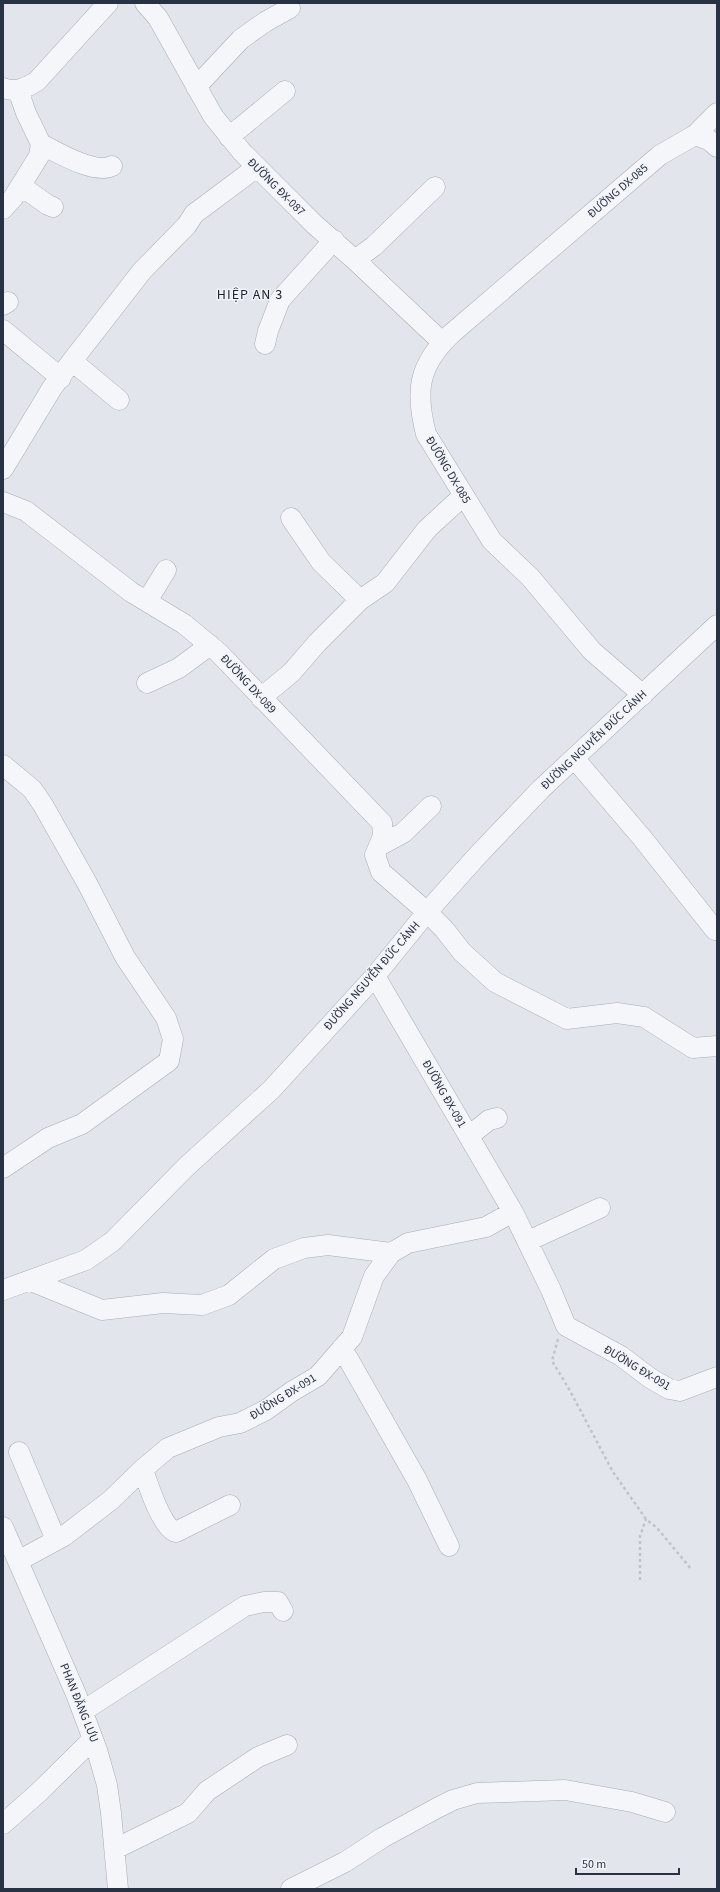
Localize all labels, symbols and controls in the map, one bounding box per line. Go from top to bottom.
street label: ĐƯỜNG ĐX-087 [243,154,309,220]
street label: ĐƯỜNG DX-085 [584,160,652,222]
district label: HIỆP AN 3 [217,285,283,305]
street label: ĐƯỜNG DX-085 [421,433,475,507]
street label: ĐƯỜNG DX-089 [216,651,280,717]
street label: ĐƯỜNG NGUYỄN ĐỨC CẢNH [537,686,651,794]
street label: ĐƯỜNG NGUYỄN ĐỨC CẢNH [320,918,424,1034]
street label: ĐƯỜNG ĐX-091 [418,1057,470,1131]
street label: ĐƯỜNG ĐX-091 [600,1341,674,1395]
street label: ĐƯỜNG ĐX-091 [246,1370,320,1424]
street label: PHAN ĐĂNG LƯU [55,1661,103,1745]
scale bar [576,1850,679,1876]
text: 50 m [582,1856,606,1873]

